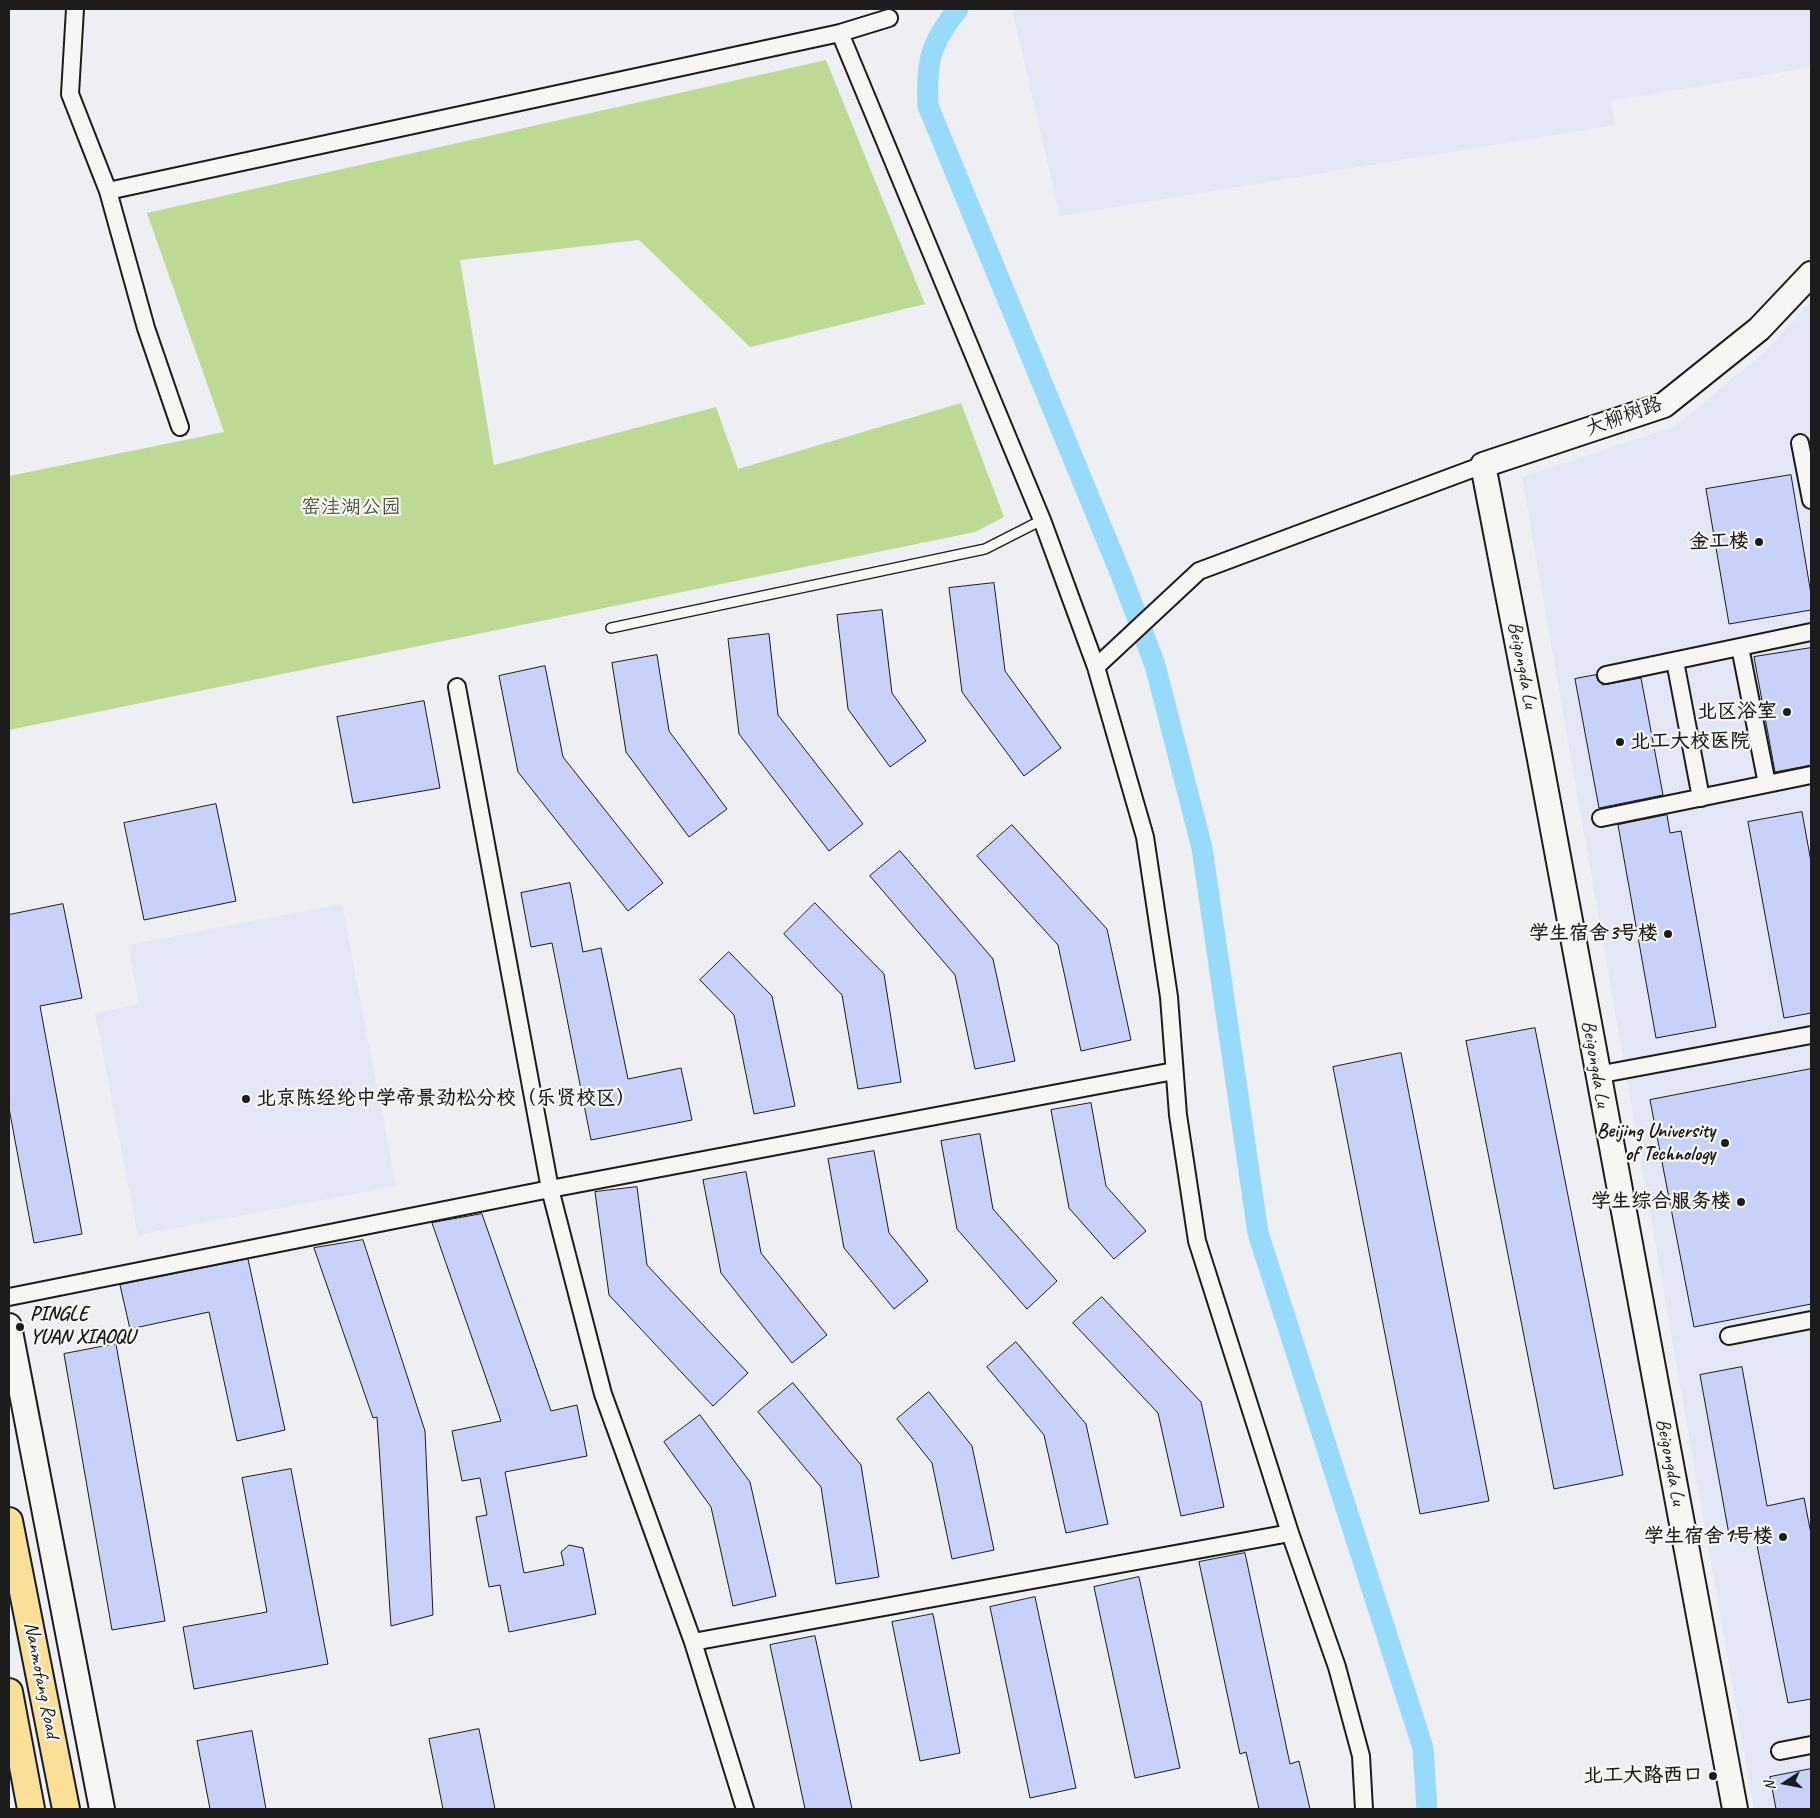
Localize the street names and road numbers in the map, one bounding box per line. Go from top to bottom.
street label: 大柳树路 [1582,392,1666,442]
street label: Beigongda Lu [1502,620,1542,710]
street label: Beigongda Lu [1576,1019,1614,1109]
street label: Beigongda Lu [1650,1417,1690,1507]
street label: Nanmofang Road [18,1620,64,1740]

